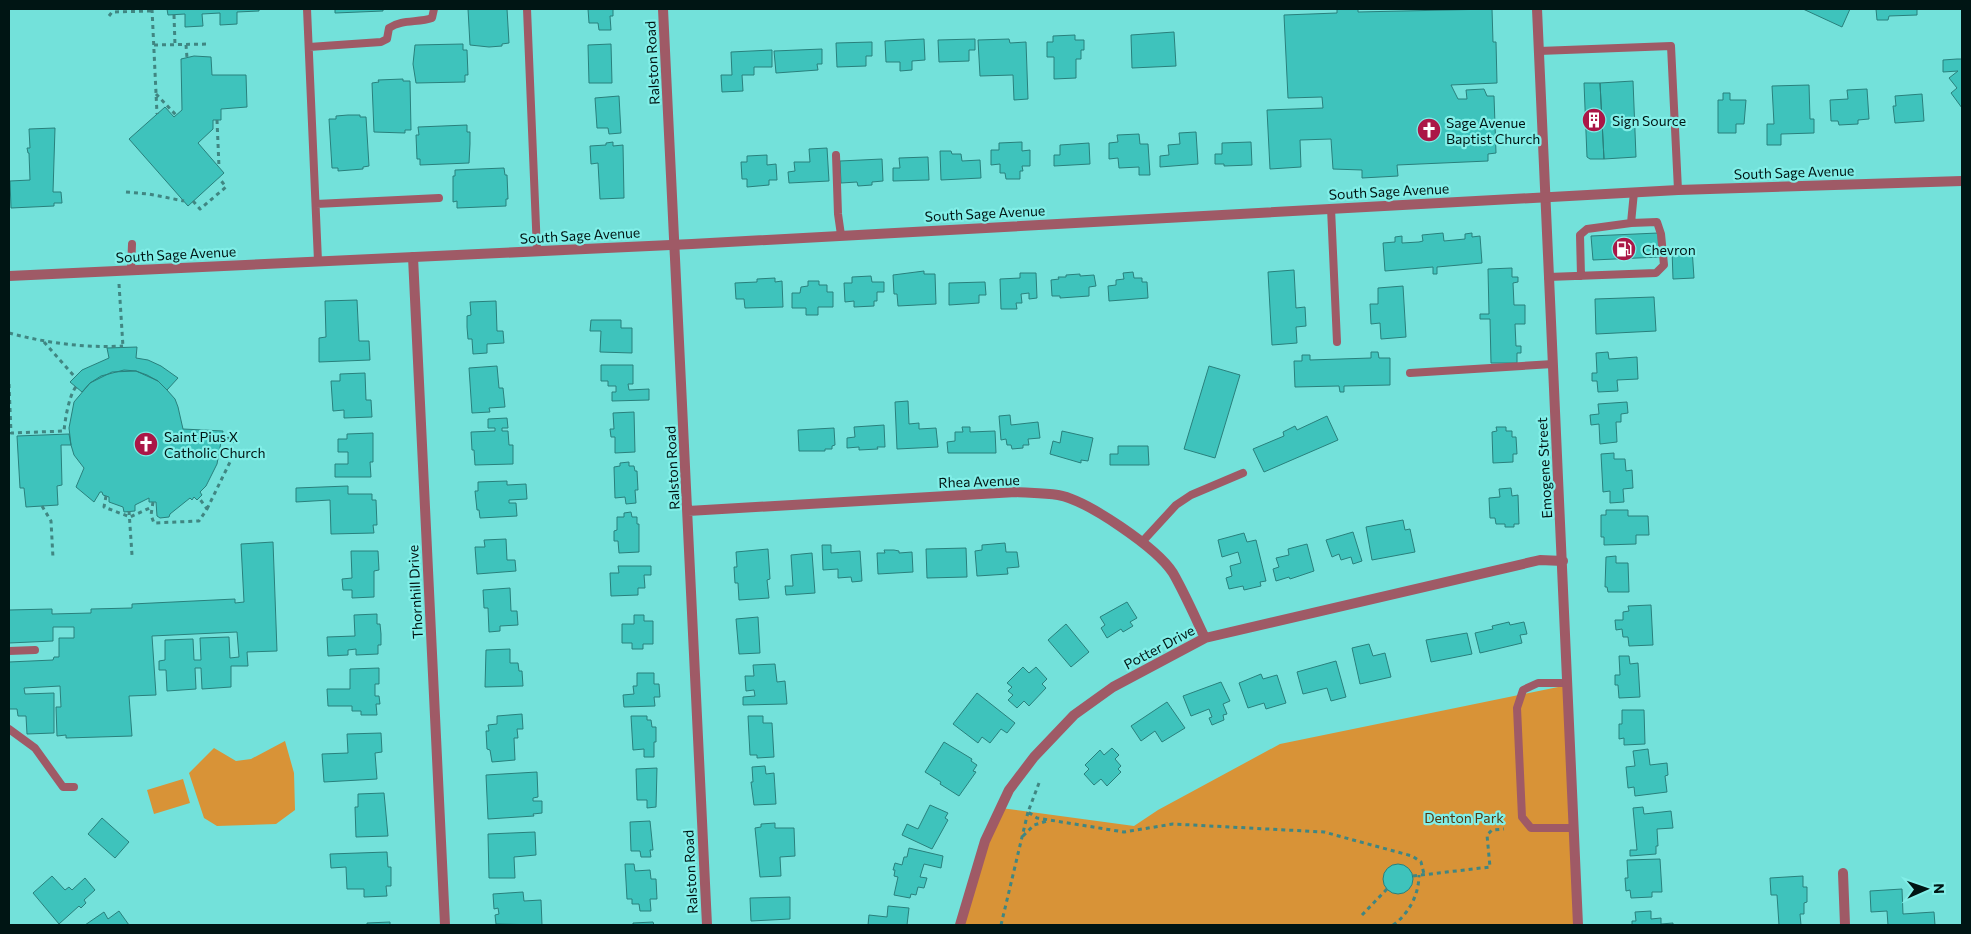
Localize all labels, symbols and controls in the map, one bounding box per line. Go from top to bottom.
street label: Ralston Road [641,21,663,105]
building icon: Sign Source [1581,107,1607,133]
place label: Sign Source [1612,112,1686,129]
place label: Sage Avenue Baptist Church [1446,114,1540,147]
church icon: Sage Avenue Baptist Church [1416,117,1442,143]
street label: South Sage Avenue [1733,161,1855,183]
street label: South Sage Avenue [1328,179,1450,203]
street label: South Sage Avenue [924,201,1046,225]
street label: South Sage Avenue [519,223,641,247]
fuel station icon: Chevron [1611,236,1637,262]
place label: Chevron [1642,241,1696,258]
street label: South Sage Avenue [115,242,237,266]
street label: Emogene Street [1533,417,1555,519]
street label: Ralston Road [661,426,683,510]
place label: Saint Pius X Catholic Church [164,428,266,461]
church icon: Saint Pius X Catholic Church [133,431,159,457]
street label: Rhea Avenue [938,471,1020,491]
street label: Thornhill Drive [404,545,426,639]
street label: Potter Drive [1121,621,1197,673]
park label: Denton Park [1424,809,1504,826]
street label: Ralston Road [679,830,701,914]
north arrow [1901,864,1951,914]
text: N [1931,883,1948,894]

